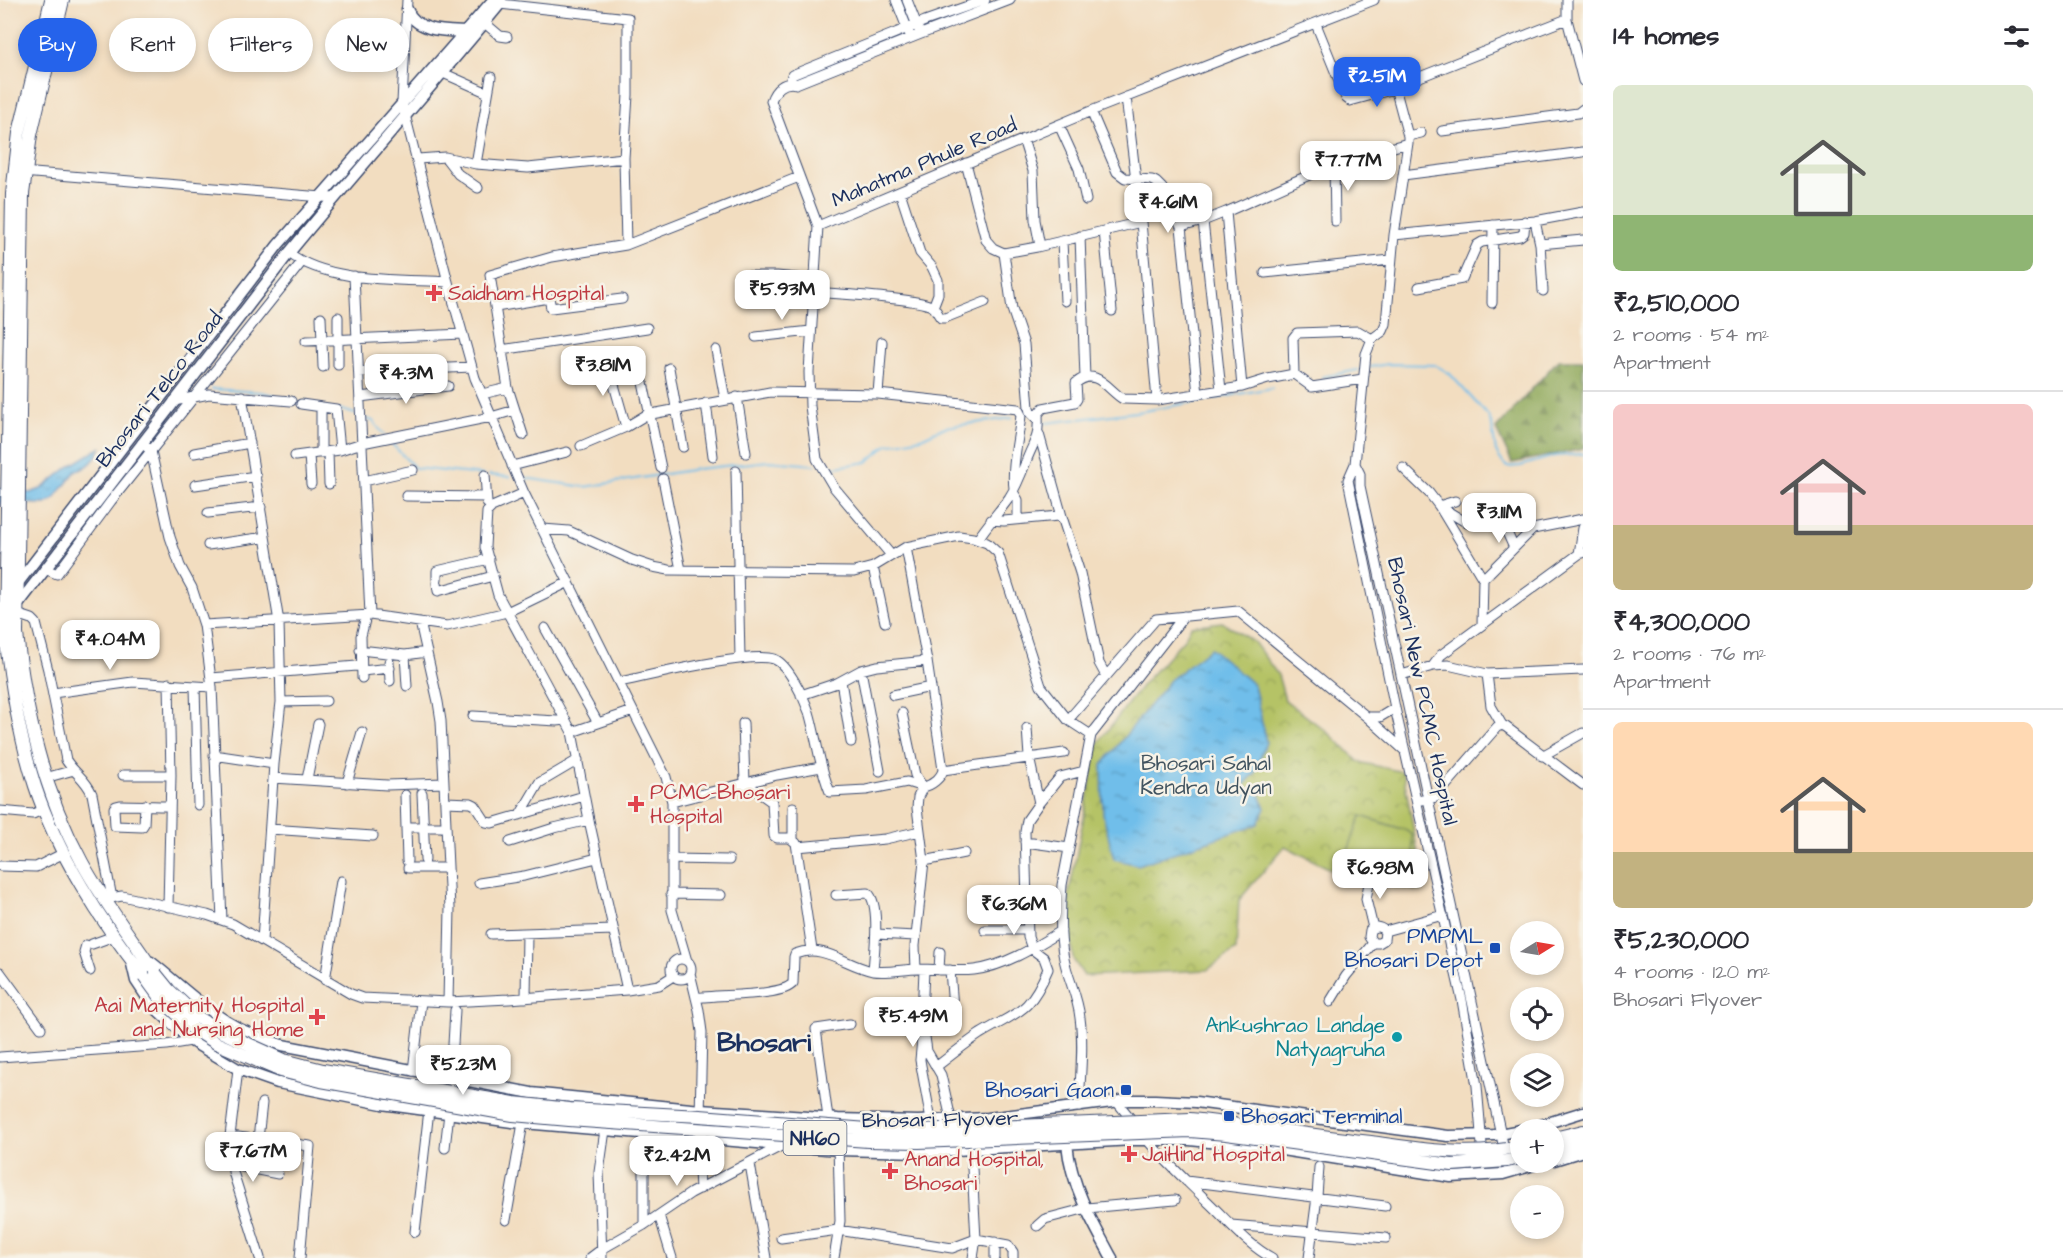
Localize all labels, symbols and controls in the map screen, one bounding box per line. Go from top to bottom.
chip: Buy [18,18,97,72]
chip: Rent [109,18,196,72]
chip: Filters [208,18,313,72]
chip: New [325,18,409,72]
text: 14 homes [1613,18,1719,54]
icon: filters [2000,20,2033,53]
pin: ₹2.51M [1328,57,1426,108]
text: ₹2.51M [1348,62,1406,90]
street label: Mahatma Phule Road [827,110,1022,215]
icon: home [1769,124,1877,232]
pin: ₹7.77M [1299,141,1397,192]
text: ₹7.77M [1314,146,1382,174]
pin: ₹4.61M [1119,183,1217,234]
text: ₹4.61M [1138,188,1198,216]
pin: ₹5.93M [733,270,831,321]
text: ₹5.93M [749,275,815,303]
place label: Saidham Hospital [448,279,604,309]
marker: Saidham Hospital [425,284,443,302]
text: ₹2,510,000 [1613,285,1739,321]
street label: Bhosari Telco Road [89,305,230,474]
text: 2 rooms · 54 m² [1613,321,1769,349]
pin: ₹3.81M [554,346,652,397]
text: Apartment [1613,349,1711,377]
text: ₹3.81M [575,351,631,379]
pin: ₹4.3M [364,354,448,405]
text: ₹4.3M [379,359,433,387]
icon: home [1769,443,1877,551]
pin: ₹3.11M [1450,493,1548,544]
text: ₹3.11M [1476,498,1522,526]
street label: Bhosari New PCMC Hospital [1379,555,1465,828]
text: ₹4,300,000 [1613,604,1750,640]
pin: ₹4.04M [61,620,159,671]
text: ₹4.04M [75,625,145,653]
text: 2 rooms · 76 m² [1613,640,1766,668]
text: Apartment [1613,668,1711,696]
park label: Bhosari Sahal Kendra Udyan [1140,749,1272,804]
icon: home [1769,761,1877,869]
place label: PCMC-Bhosari Hospital [650,778,790,832]
marker: PCMC-Bhosari Hospital [627,795,645,813]
pin: ₹6.98M [1331,849,1429,900]
text: ₹6.98M [1346,854,1414,882]
pin: ₹6.36M [965,885,1063,936]
text: ₹6.36M [981,890,1047,918]
north arrow [1510,921,1564,975]
map controls [1510,921,1564,1239]
place label: PMPML Bhosari Depot [1344,922,1484,976]
text: ₹5,230,000 [1613,922,1749,958]
marker: PMPML Bhosari Depot [1488,941,1502,955]
text: 4 rooms · 120 m² [1613,958,1770,986]
text: Bhosari Flyover [1613,986,1762,1014]
button: locate [1510,987,1564,1041]
place label: Aai Maternity Hospital and Nursing Home [94,991,304,1046]
pin: ₹5.49M [864,997,962,1048]
text: ₹5.49M [878,1002,948,1030]
marker: Aai Maternity Hospital and Nursing Home [308,1008,326,1026]
place label: Ankushrao Landge Natyagruha [1205,1011,1385,1066]
district label: Bhosari [717,1024,812,1062]
marker: Ankushrao Landge Natyagruha [1390,1030,1404,1044]
pin: ₹5.23M [414,1045,512,1096]
text: ₹5.23M [430,1050,496,1078]
button: layers [1510,1053,1564,1107]
place label: Bhosari Gaon [985,1076,1114,1105]
marker: Bhosari Gaon [1119,1083,1133,1097]
place label: Bhosari Terminal [1241,1102,1403,1131]
street label: Bhosari Flyover [861,1104,1019,1137]
marker: Bhosari Terminal [1222,1109,1236,1123]
button: + [1510,1119,1564,1173]
road number: NH60 [784,1121,846,1155]
pin: ₹7.67M [204,1132,302,1183]
pin: ₹2.42M [628,1136,726,1187]
text: ₹7.67M [219,1137,287,1165]
place label: JaiHind Hospital [1142,1140,1285,1170]
text: ₹2.42M [643,1141,711,1169]
place label: Anand Hospital, Bhosari [904,1145,1044,1198]
marker: JaiHind Hospital [1120,1145,1138,1163]
marker: Anand Hospital, Bhosari [881,1162,899,1180]
button: − [1510,1185,1564,1239]

